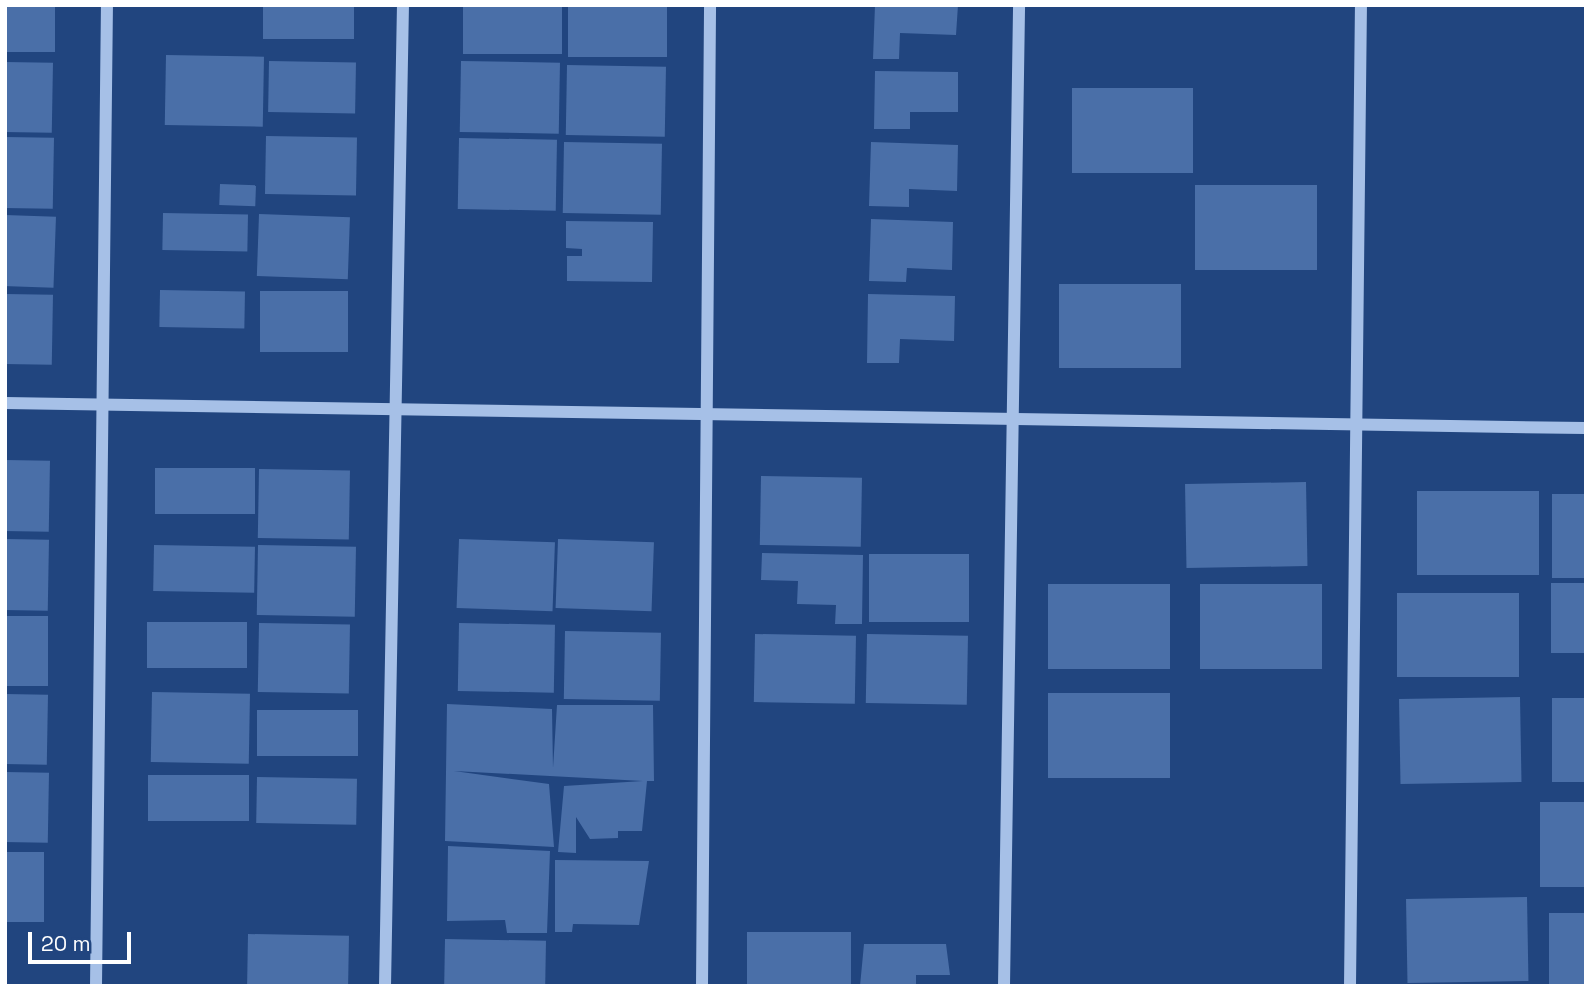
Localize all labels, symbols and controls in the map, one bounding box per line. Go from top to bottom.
scale bar [32,918,135,962]
text: 20 m [41,930,91,957]

